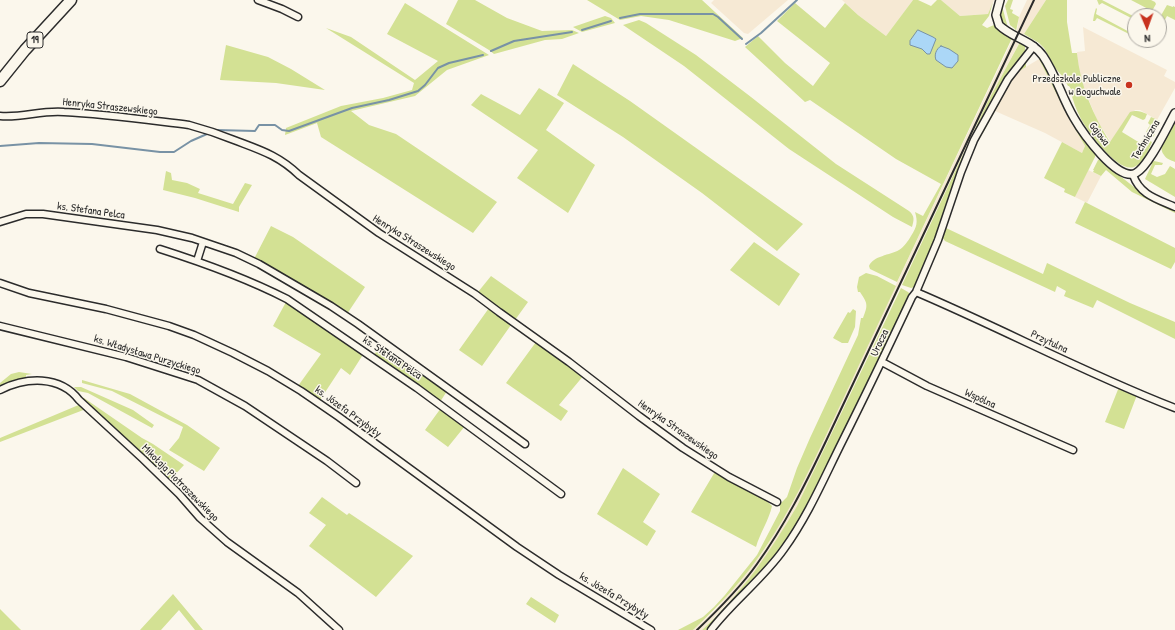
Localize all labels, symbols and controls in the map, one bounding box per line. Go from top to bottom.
north arrow [1127,8,1167,48]
road number: 19 [27,32,43,48]
text: N [1144,32,1151,46]
place label: Przedszkole Publiczne w Boguchwale [1032,72,1121,98]
marker: Przedszkole Publiczne w Boguchwale [1124,80,1134,90]
street label: Henryka Straszewskiego [62,95,158,119]
street label: Techniczna [1129,118,1163,162]
street label: Gajowa [1086,120,1112,148]
street label: ks. Stefana Pelca [56,200,126,222]
street label: Henryka Straszewskiego [370,212,458,274]
street label: Urocza [868,328,892,358]
street label: Przytulna [1028,328,1070,356]
street label: ks. Władysława Purzyckiego [92,332,202,378]
street label: ks. Stefana Pelca [360,333,424,383]
street label: ks. Józefa Przybyły [312,383,384,441]
street label: Wspólna [963,386,997,412]
street label: Henryka Straszewskiego [635,397,721,463]
street label: Mikołaja Piotraszewskiego [139,442,221,524]
street label: ks. Józefa Przybyły [577,570,651,622]

